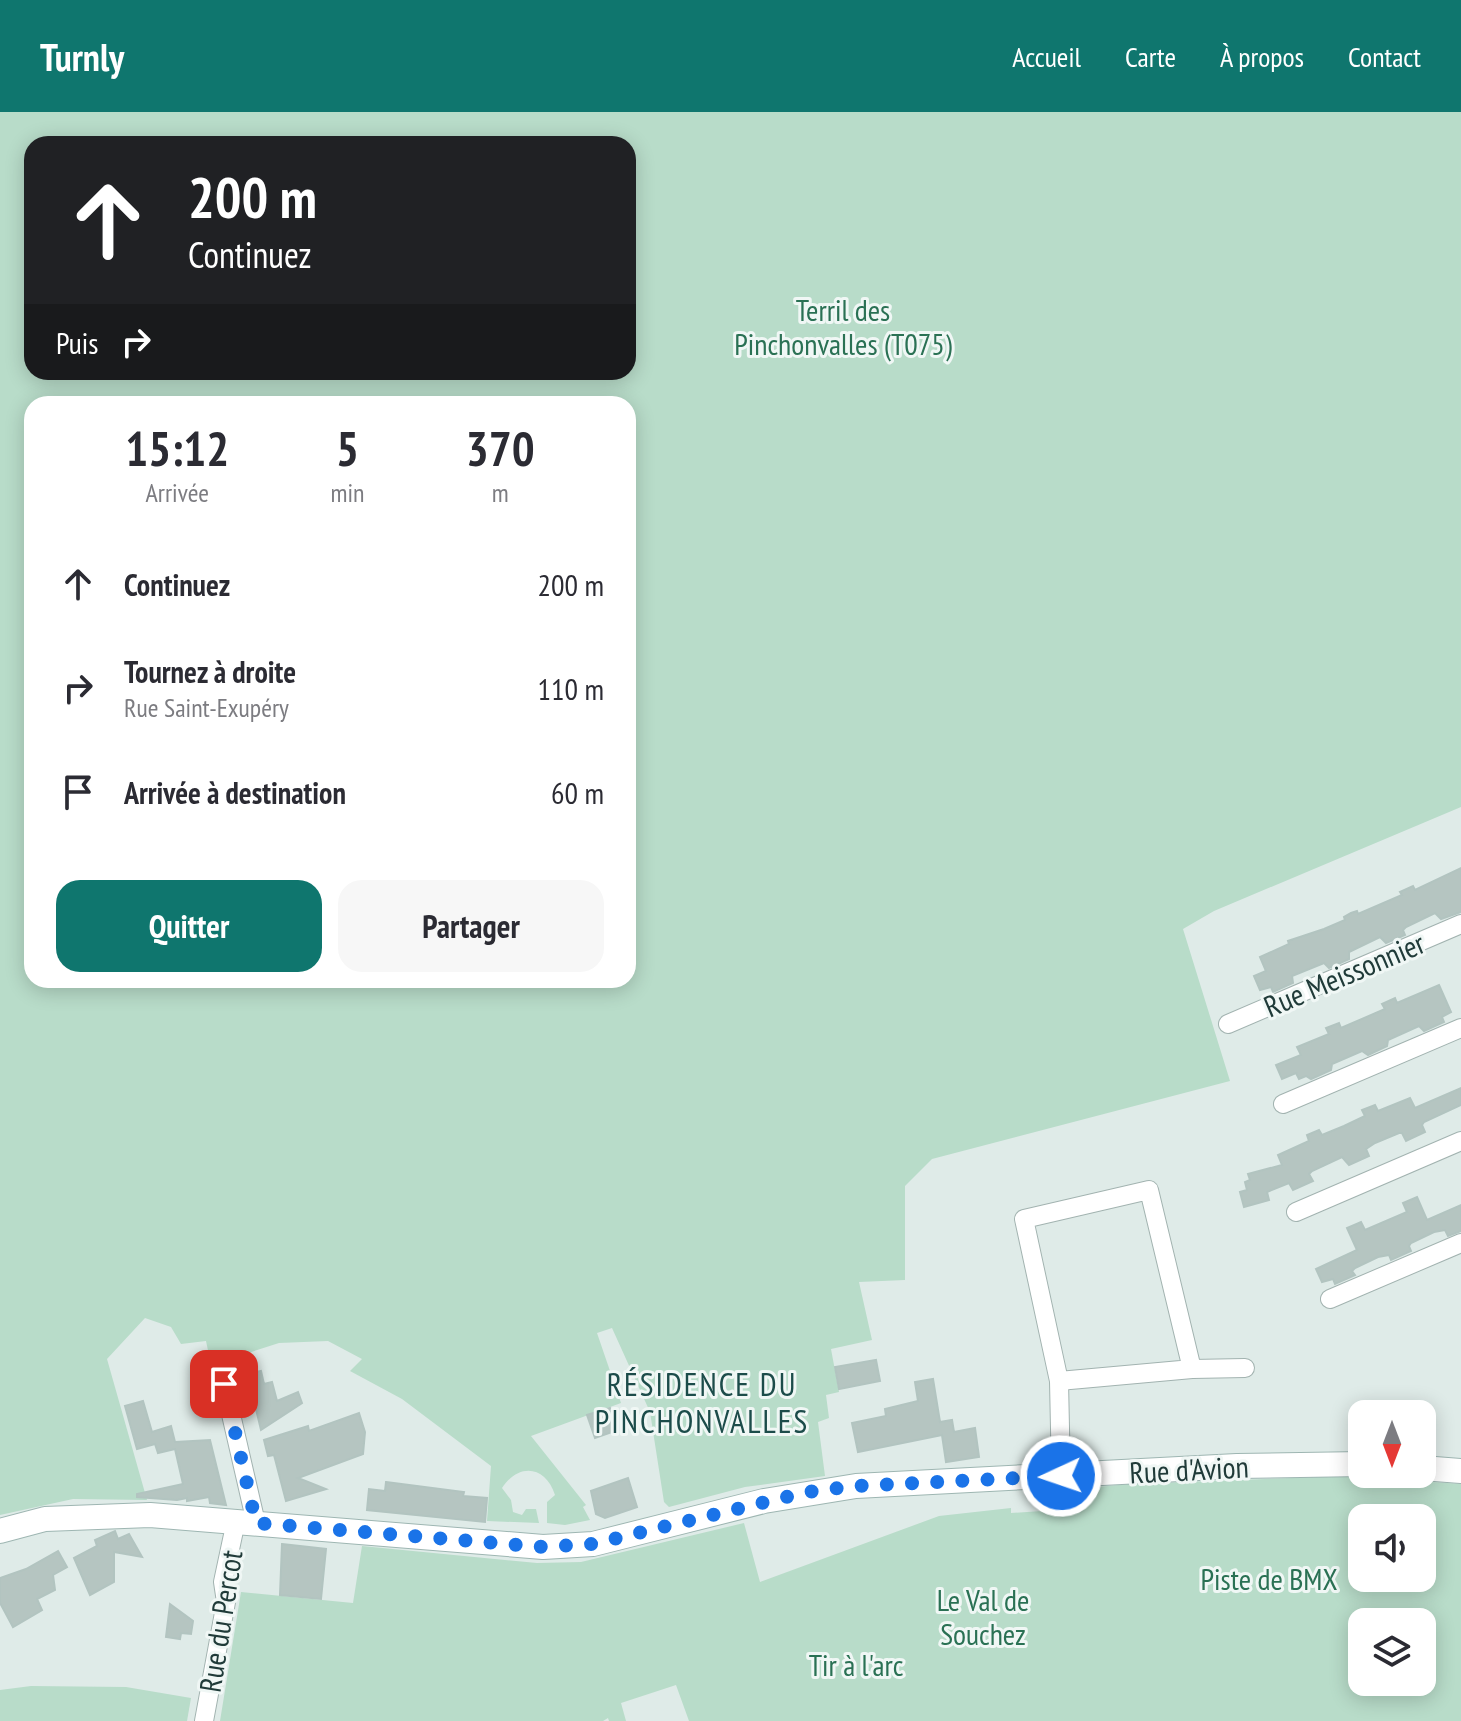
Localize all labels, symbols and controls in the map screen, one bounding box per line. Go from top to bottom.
text: Turnly [40,32,124,81]
text: Accueil [1012,38,1081,75]
text: Carte [1125,38,1176,75]
text: À propos [1220,38,1304,75]
text: Contact [1348,38,1421,75]
text: 200 m [188,161,317,233]
icon: ahead [56,168,160,272]
text: Continuez [188,231,312,278]
park label: Terril des Pinchonvalles (T075) [734,290,952,363]
icon: right [114,320,158,364]
text: Puis [56,323,98,362]
text: 15:12 [125,417,229,479]
text: 5 [336,417,359,479]
text: 370 [466,417,535,479]
text: Arrivée [145,476,209,509]
text: min [330,476,364,509]
text: m [492,476,509,509]
icon: ahead [56,562,100,606]
text: Continuez [124,565,230,604]
text: 200 m [538,565,604,604]
text: Tournez à droite [124,652,296,691]
icon: right [56,666,100,710]
text: 110 m [538,669,604,708]
text: Rue Saint-Exupéry [124,691,289,724]
icon: arrive [56,770,100,814]
text: Arrivée à destination [124,773,346,812]
text: 60 m [551,773,604,812]
button: Quitter [56,880,322,972]
button: Partager [338,880,604,972]
street label: Rue Meissonnier [1258,922,1431,1025]
pin [190,1350,258,1418]
icon: arrive [202,1362,246,1406]
district label: RÉSIDENCE DU PINCHONVALLES [595,1363,809,1442]
north arrow [1348,1400,1436,1488]
map controls [1348,1400,1436,1696]
position arrow [1019,1434,1103,1518]
street label: Rue d'Avion [1128,1446,1250,1492]
button: sound [1348,1504,1436,1592]
street label: Rue du Percot [190,1547,251,1695]
park label: Piste de BMX [1201,1559,1337,1598]
park label: Le Val de Souchez [937,1580,1029,1653]
button: layers [1348,1608,1436,1696]
park label: Tir à l'arc [809,1645,904,1684]

